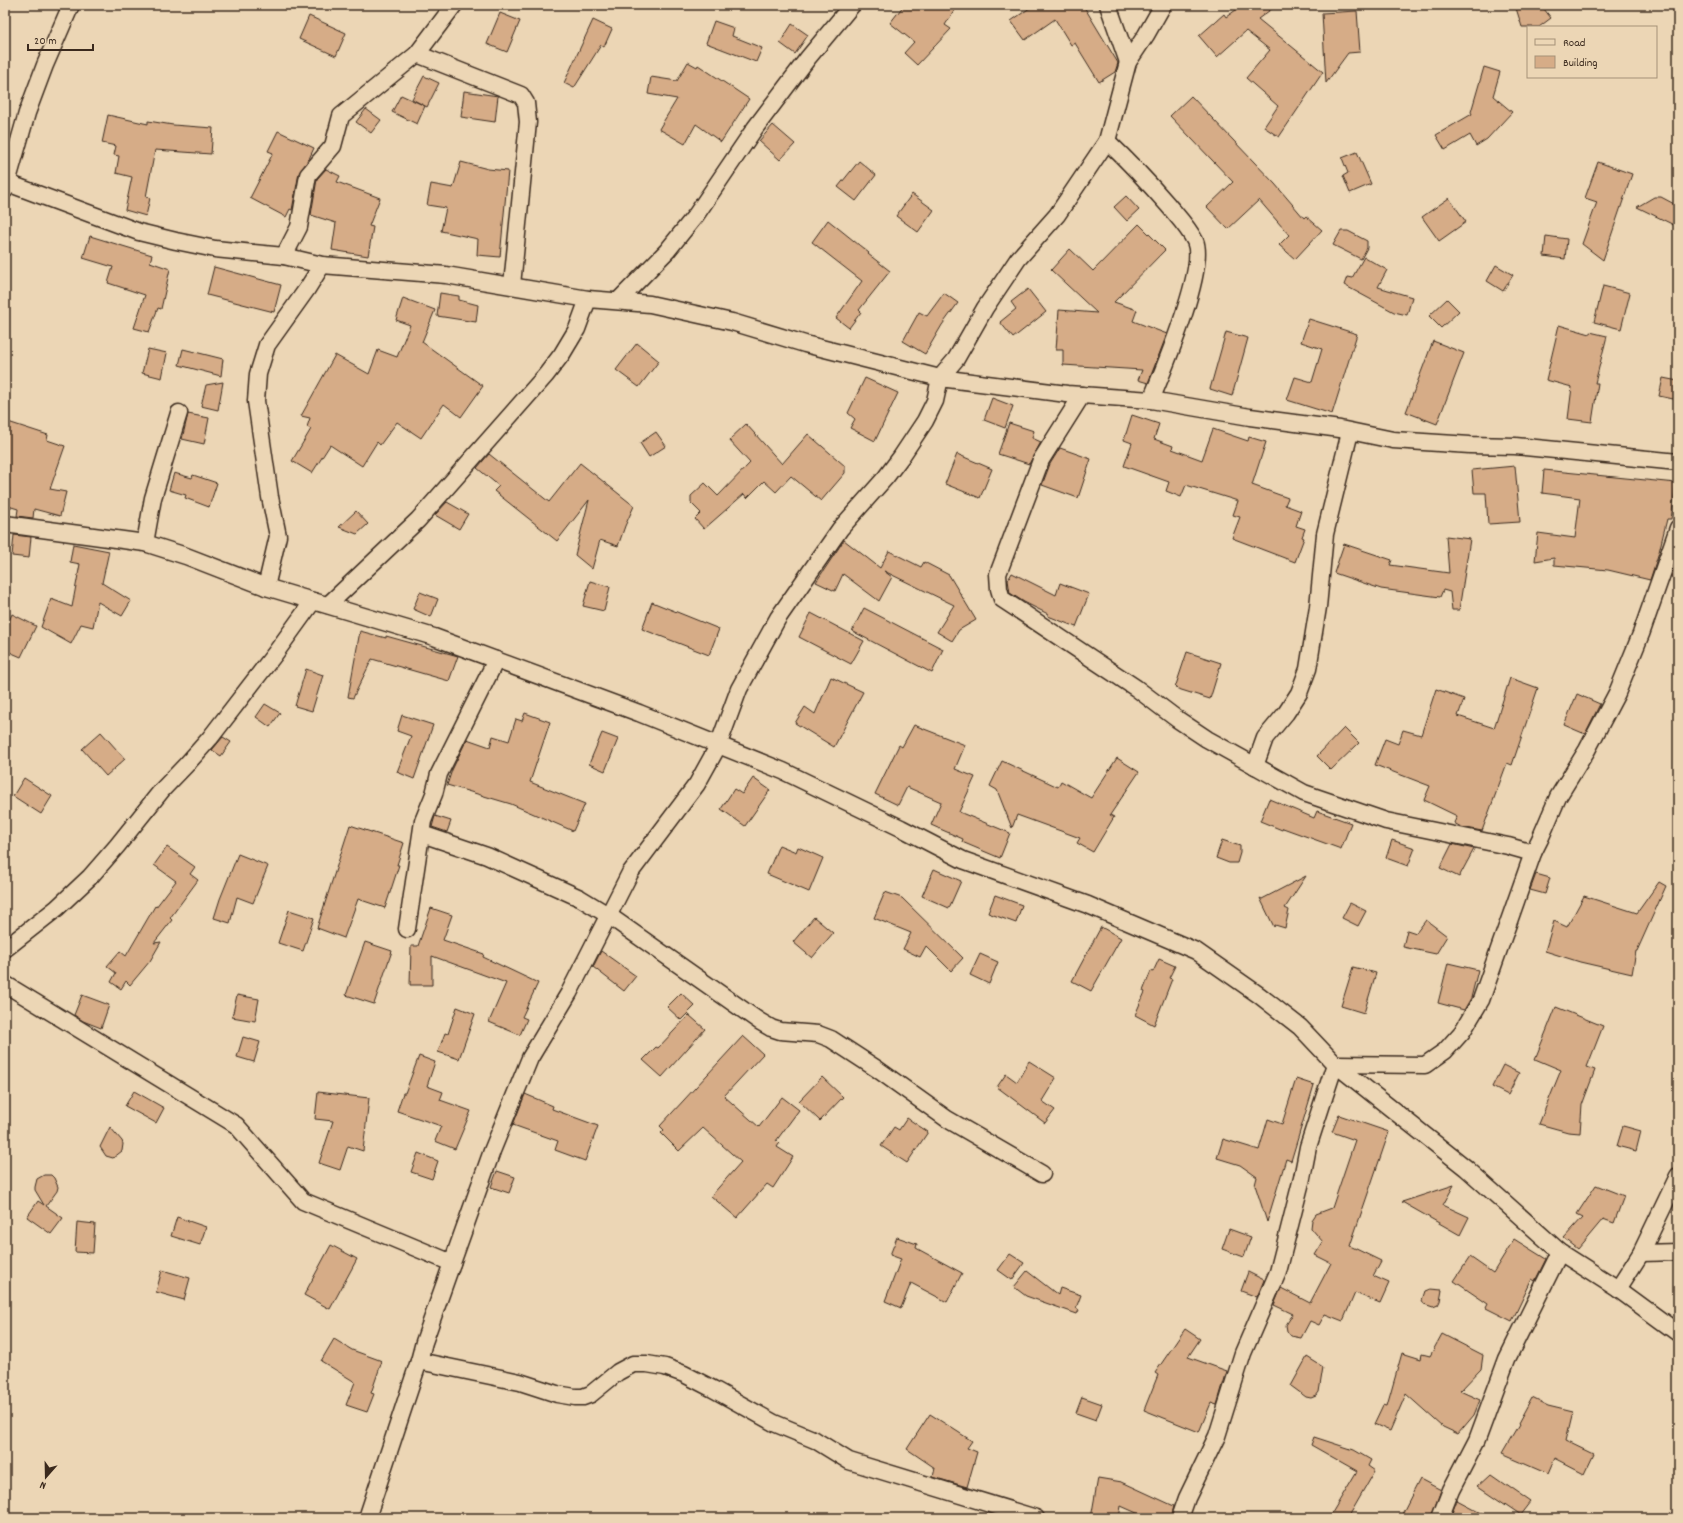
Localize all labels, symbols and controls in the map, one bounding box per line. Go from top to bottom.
scale bar [28,26,93,52]
legend [1527,26,1657,78]
text: 20 m [34,33,57,50]
text: Road [1563,35,1585,52]
text: Building [1563,55,1598,72]
north arrow [26,1457,66,1497]
text: N [37,1476,49,1493]

